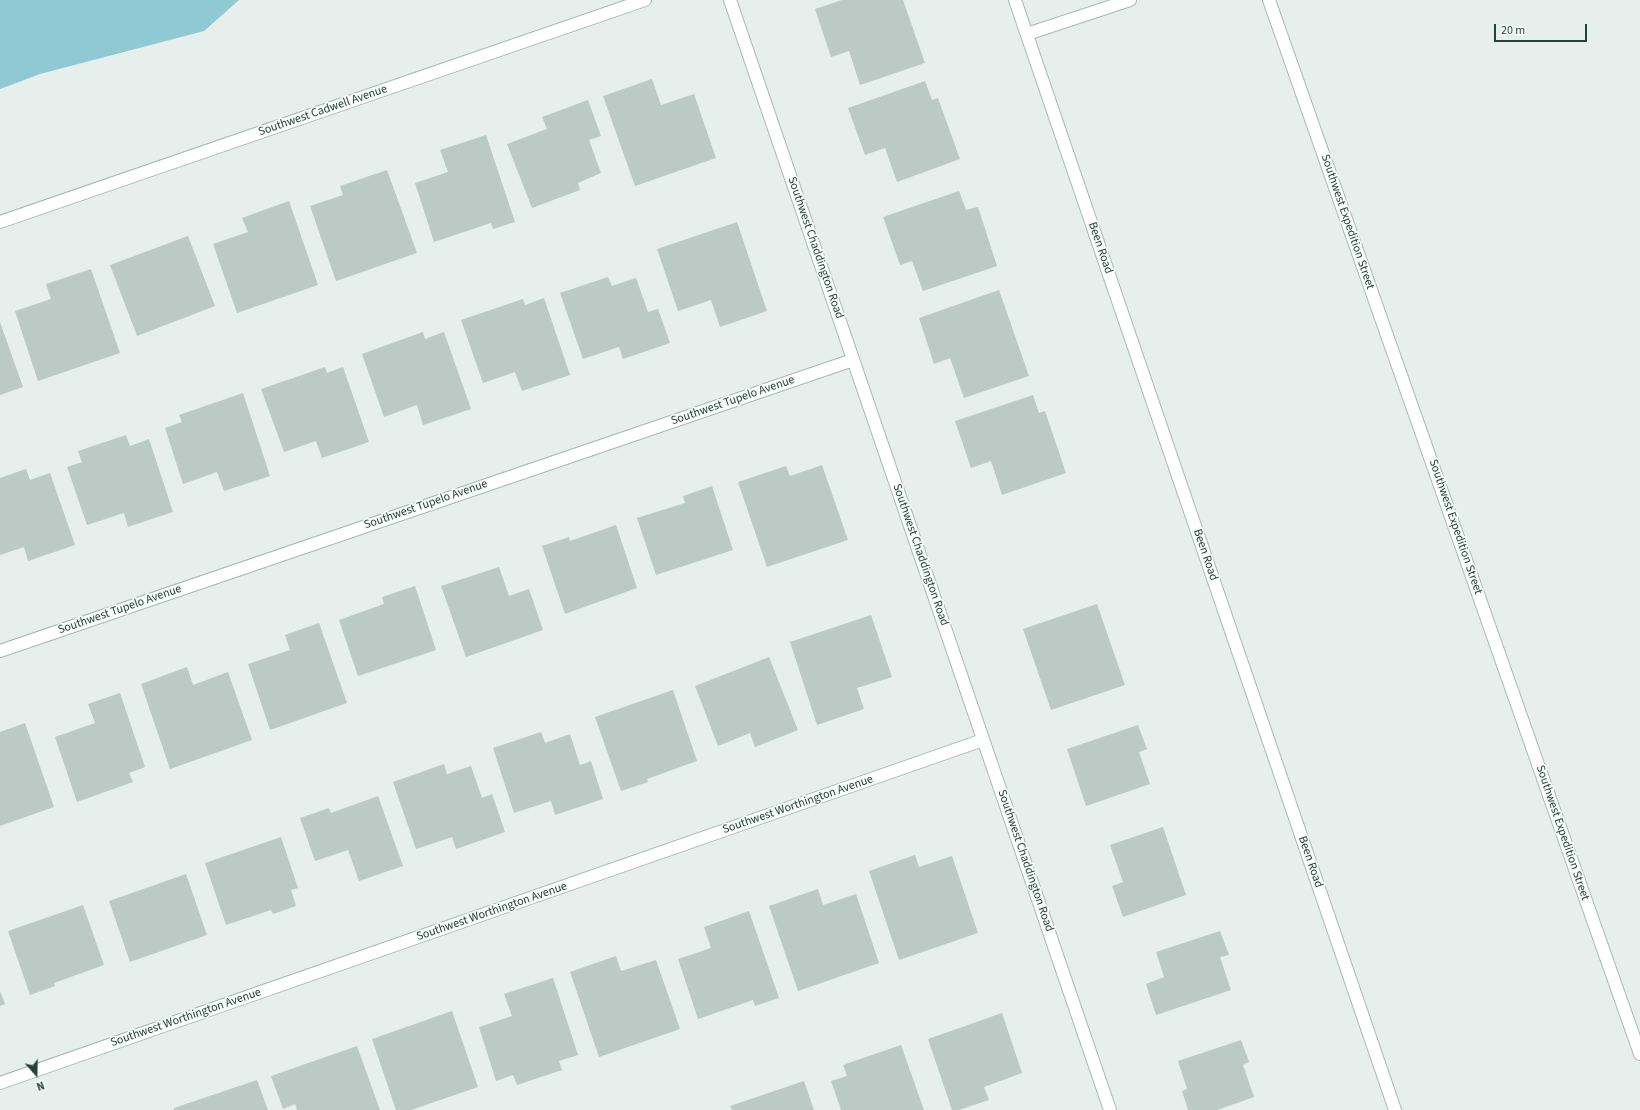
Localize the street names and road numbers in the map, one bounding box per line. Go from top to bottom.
street label: Southwest Cadwell Avenue [257,82,389,140]
street label: Southwest Expedition Street [1317,153,1377,291]
street label: Southwest Chaddington Road [784,175,846,321]
street label: Been Road [1084,220,1116,276]
street label: Southwest Tupelo Avenue [669,373,797,429]
street label: Southwest Expedition Street [1425,458,1485,596]
street label: Southwest Tupelo Avenue [362,477,490,533]
street label: Southwest Chaddington Road [889,482,951,628]
street label: Been Road [1189,527,1221,583]
street label: Southwest Tupelo Avenue [56,582,184,638]
street label: Southwest Expedition Street [1532,764,1592,902]
street label: Southwest Worthington Avenue [721,772,875,838]
street label: Southwest Chaddington Road [994,788,1056,934]
street label: Been Road [1294,834,1326,890]
street label: Southwest Worthington Avenue [415,879,569,945]
street label: Southwest Worthington Avenue [109,985,263,1051]

